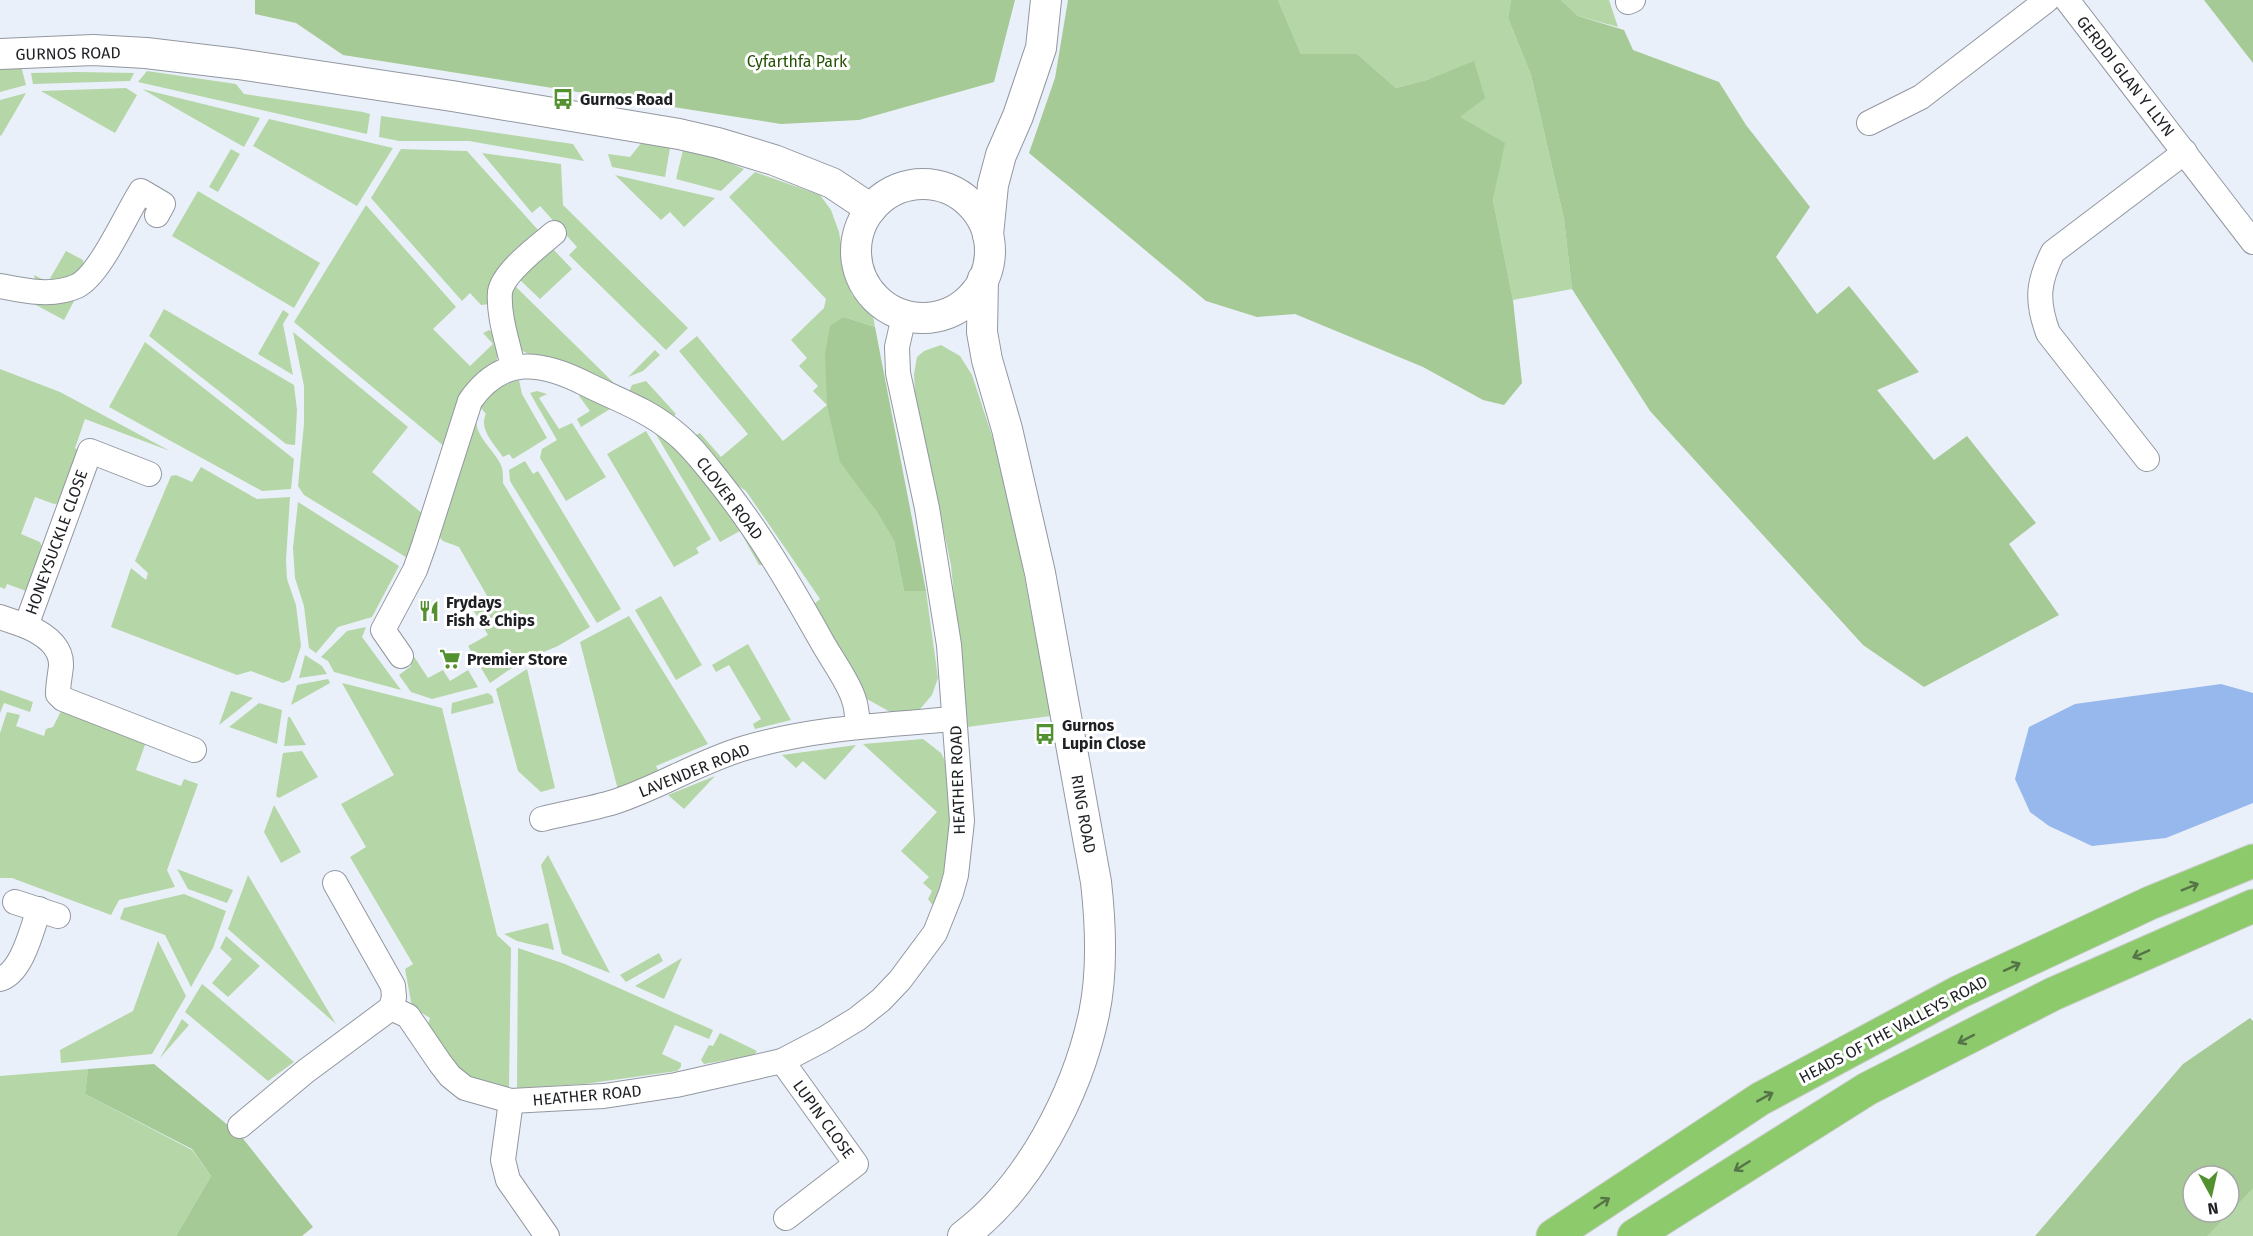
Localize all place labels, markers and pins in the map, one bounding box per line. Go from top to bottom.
bus stop icon: Gurnos Road [551,87,575,111]
place label: Gurnos Road [580,90,673,109]
place label: Frydays Fish & Chips [446,593,535,630]
restaurant icon: Frydays Fish & Chips [417,599,441,623]
supermarket icon: Premier Store [438,647,462,671]
place label: Premier Store [467,650,567,669]
place label: Gurnos Lupin Close [1062,716,1146,753]
bus stop icon: Gurnos Lupin Close [1033,722,1057,746]

